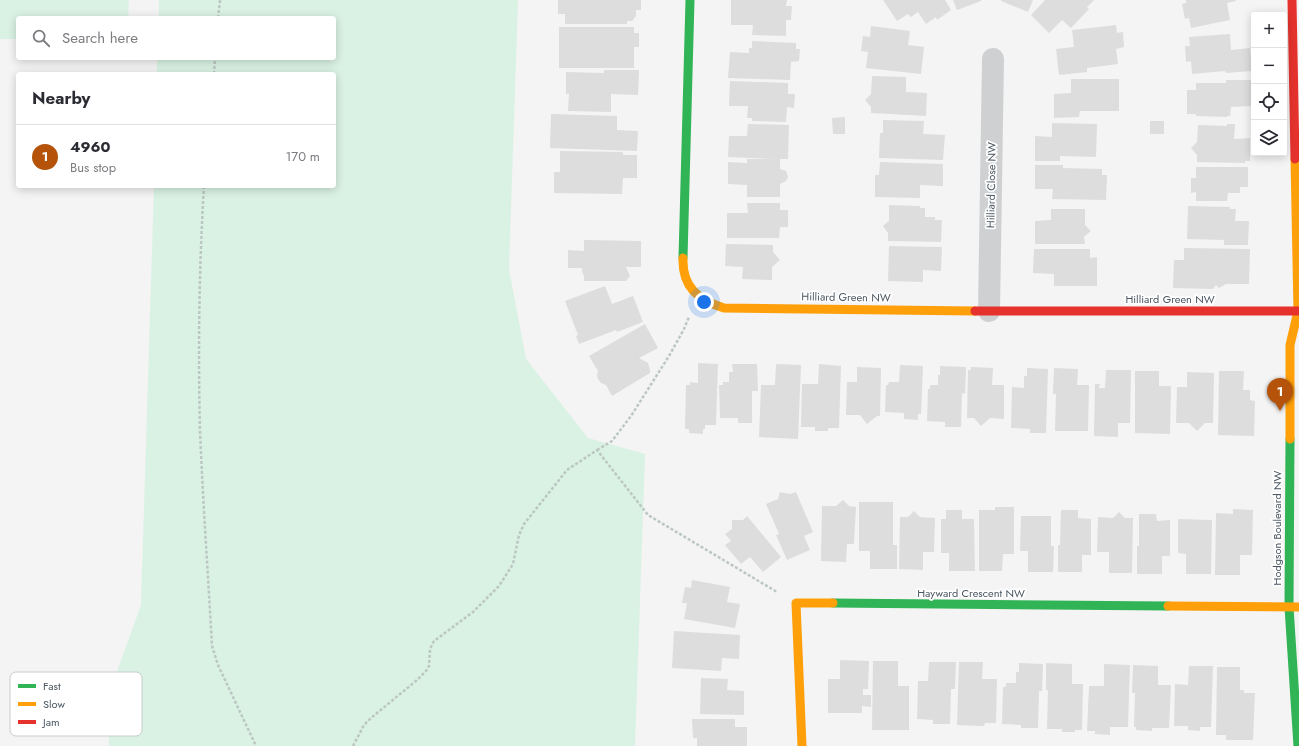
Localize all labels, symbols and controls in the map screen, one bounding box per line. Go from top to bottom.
map controls [1251,12,1287,156]
button: + [1251,12,1287,48]
search box [16,16,336,60]
icon: search [30,27,52,49]
text: Search here [62,27,138,49]
button: − [1251,48,1287,84]
button: locate [1251,84,1287,120]
text: Nearby [32,86,90,110]
button: layers [1251,120,1287,156]
text: 4960 [70,136,110,158]
street label: Hilliard Close NW [982,142,1000,228]
text: 1 [42,147,48,166]
text: 170 m [285,147,320,166]
text: Bus stop [70,158,116,177]
street label: Hilliard Green NW [801,288,891,306]
street label: Hilliard Green NW [1125,291,1215,307]
your location [694,292,714,312]
pin: 1 [1267,378,1293,411]
street label: Hodgson Boulevard NW [1269,471,1285,585]
street label: Hayward Crescent NW [917,585,1025,601]
legend [10,672,142,736]
text: Fast [43,678,61,694]
text: Slow [43,696,65,712]
text: Jam [41,714,60,730]

